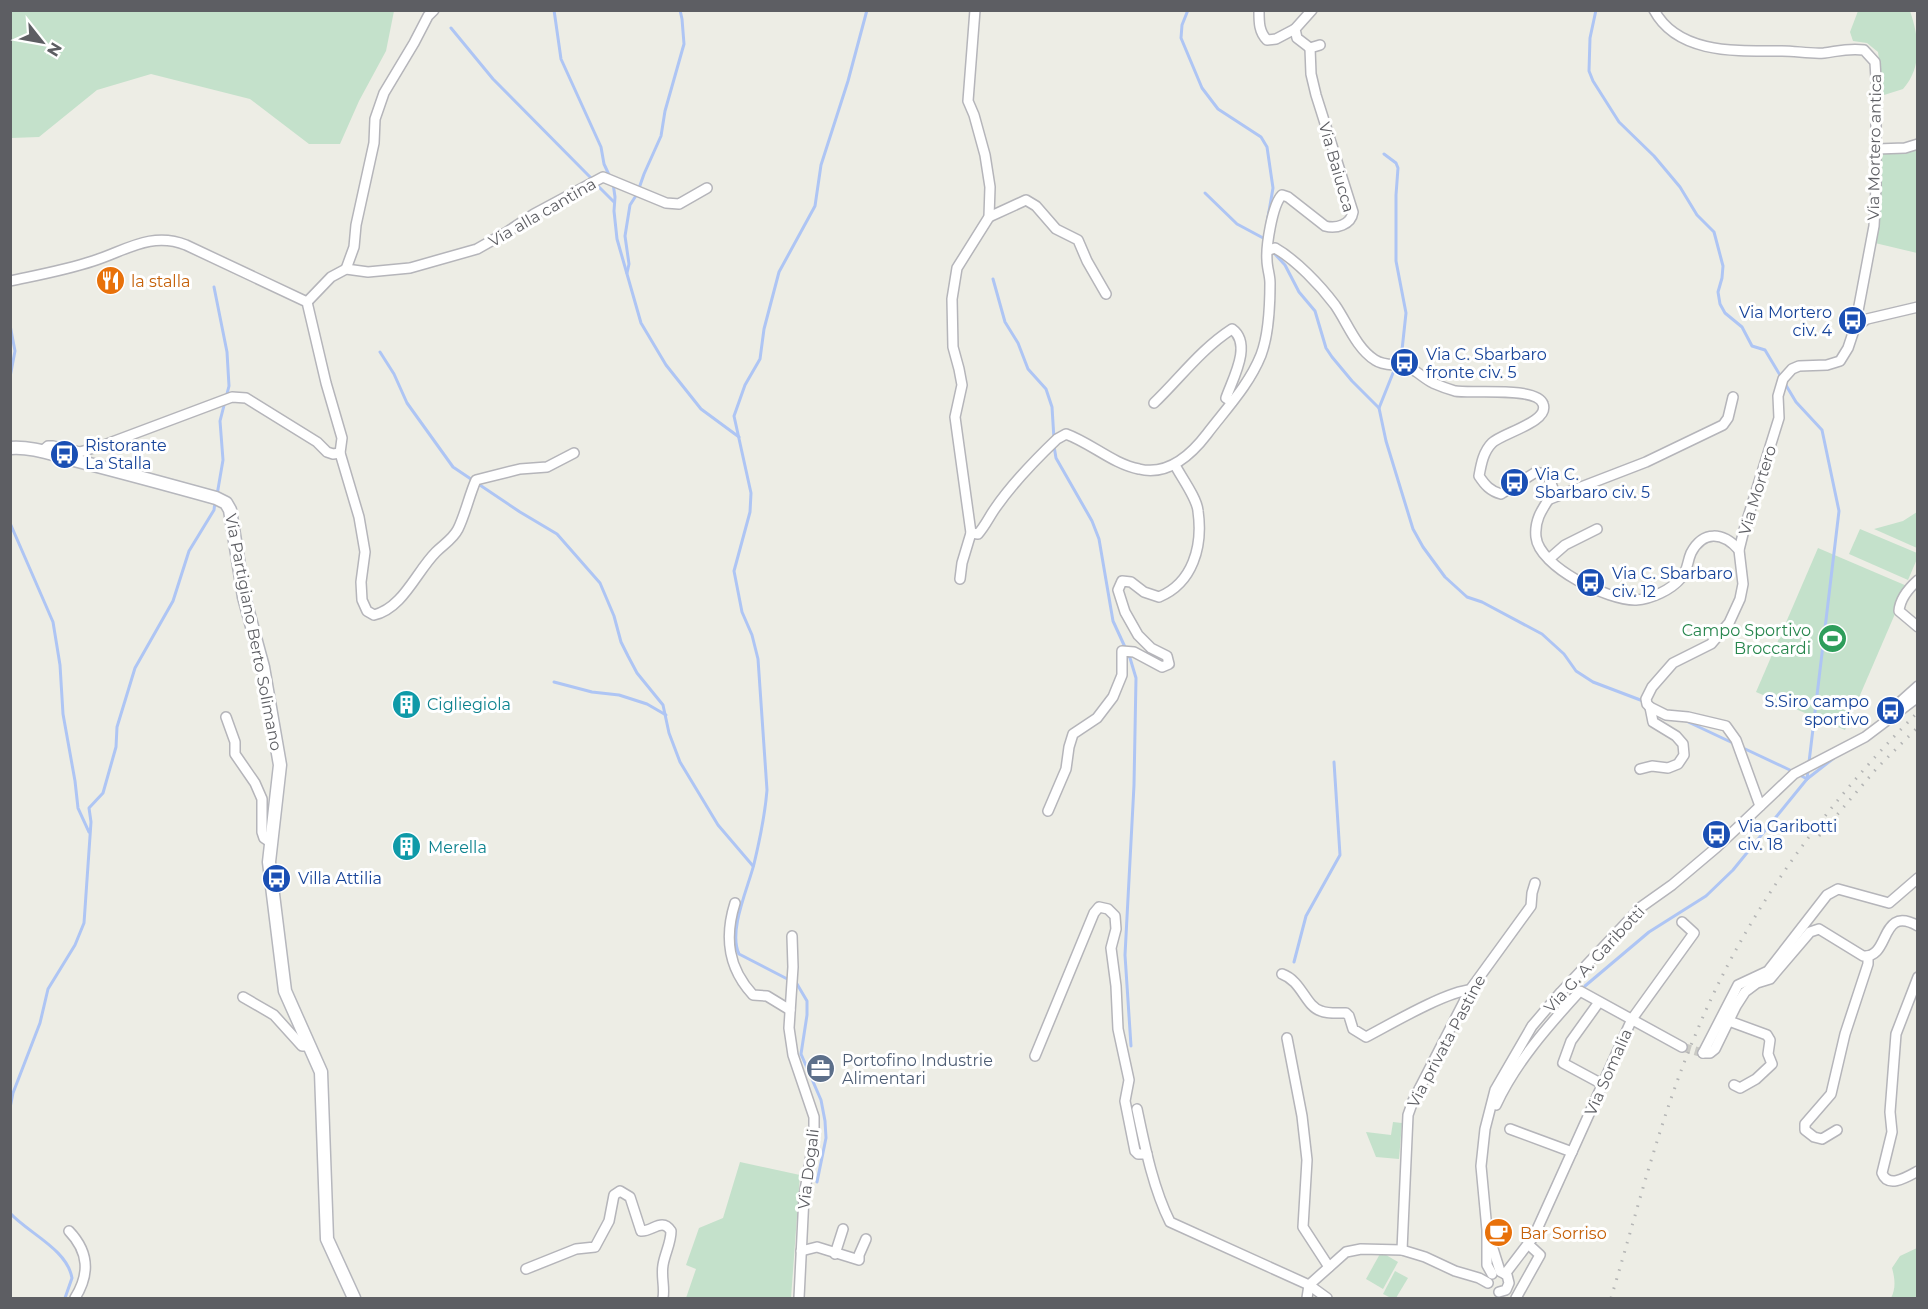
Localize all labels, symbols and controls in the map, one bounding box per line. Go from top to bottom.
north arrow [12,12,72,72]
text: N [43,39,66,60]
street label: Via Mortero antica [1864,74,1885,220]
street label: Via Baiucca [1315,120,1358,214]
street label: Via alla cantina [485,174,599,251]
restaurant icon: la stalla [94,265,126,297]
place label: la stalla [131,272,190,291]
place label: Via Mortero civ. 4 [1739,303,1832,340]
bus stop icon: Via Mortero civ. 4 [1837,305,1869,337]
place label: Via C. Sbarbaro fronte civ. 5 [1426,345,1547,382]
bus stop icon: Via C. Sbarbaro fronte civ. 5 [1389,347,1421,379]
place label: Ristorante La Stalla [85,436,167,473]
bus stop icon: Ristorante La Stalla [48,438,80,470]
street label: Via Mortero [1735,443,1780,537]
place label: Via C. Sbarbaro civ. 5 [1535,465,1650,502]
bus stop icon: Via C. Sbarbaro civ. 5 [1498,467,1530,499]
street label: Via Partigiano Berto Solimano [221,512,286,752]
place label: Via C. Sbarbaro civ. 12 [1612,564,1733,601]
bus stop icon: Via C. Sbarbaro civ. 12 [1575,566,1607,598]
place label: Campo Sportivo Broccardi [1682,621,1811,658]
sports icon: Campo Sportivo Broccardi [1816,623,1848,655]
building icon: Cigliegiola [390,688,422,720]
place label: S.Siro campo sportivo [1764,692,1869,729]
bus stop icon: S.Siro campo sportivo [1874,694,1906,726]
place label: Cigliegiola [427,695,511,714]
place label: Via Garibotti civ. 18 [1738,817,1837,854]
bus stop icon: Via Garibotti civ. 18 [1701,819,1733,851]
building icon: Merella [391,831,423,863]
place label: Merella [428,838,487,857]
bus stop icon: Villa Attilia [261,862,293,894]
place label: Villa Attilia [298,869,382,888]
street label: Via G. A. Garibotti [1540,902,1649,1017]
street label: Via privata Pastine [1403,972,1489,1111]
street label: Via Somalia [1581,1026,1636,1119]
place label: Portofino Industrie Alimentari [842,1051,993,1088]
office icon: Portofino Industrie Alimentari [805,1053,837,1085]
street label: Via Dogali [794,1128,823,1210]
cafe icon: Bar Sorriso [1483,1217,1515,1249]
place label: Bar Sorriso [1520,1224,1607,1243]

